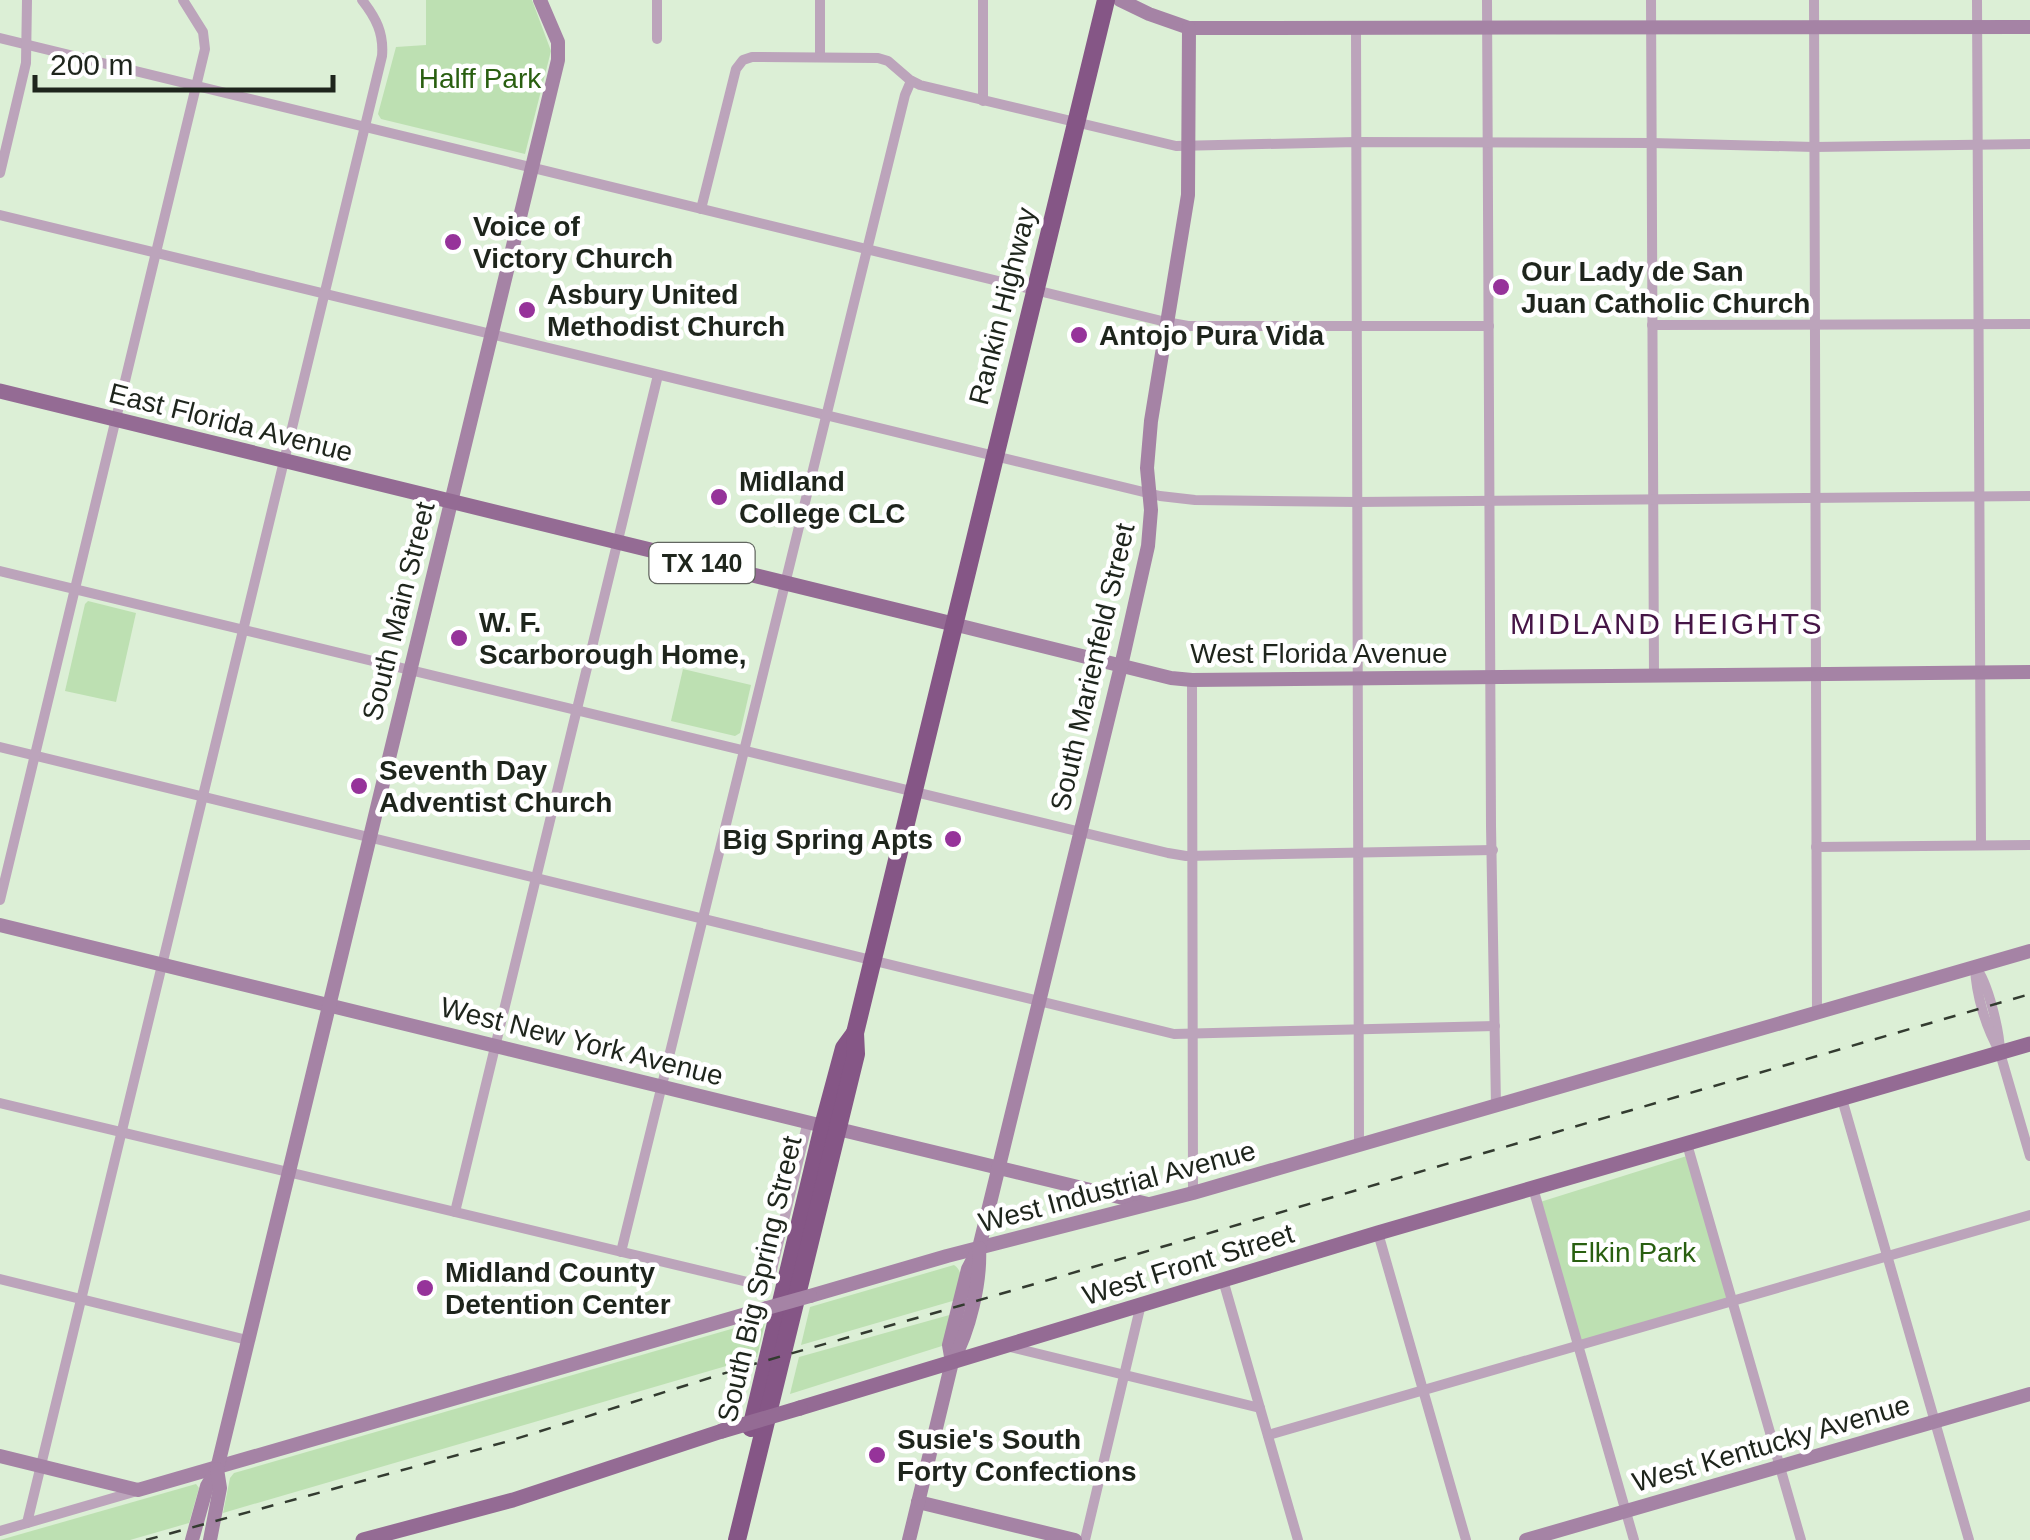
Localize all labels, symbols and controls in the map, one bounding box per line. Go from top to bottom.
scale bar [35,30,332,92]
text: 200 m [50,48,133,81]
park label: Halff Park [419,63,542,94]
street label: Rankin Highway [963,204,1042,408]
place label: Voice of Victory Church [473,211,673,274]
marker: Voice of Victory Church [442,231,464,253]
place label: Our Lady de San Juan Catholic Church [1521,256,1810,319]
marker: Our Lady de San Juan Catholic Church [1490,276,1512,298]
place label: Asbury United Methodist Church [547,279,785,342]
marker: Asbury United Methodist Church [516,299,538,321]
place label: Antojo Pura Vida [1099,320,1324,351]
marker: Antojo Pura Vida [1068,324,1090,346]
street label: East Florida Avenue [106,377,356,468]
place label: Midland College CLC [739,466,905,529]
marker: Midland College CLC [708,486,730,508]
street label: South Main Street [356,498,441,724]
street label: South Marienfeld Street [1044,520,1141,814]
road number: TX 140 [650,543,754,583]
place label: W. F. Scarborough Home, [479,607,747,670]
district label: MIDLAND HEIGHTS [1510,607,1824,640]
marker: W. F. Scarborough Home, [448,627,470,649]
street label: West Florida Avenue [1190,638,1448,669]
place label: Seventh Day Adventist Church [379,755,612,818]
marker: Seventh Day Adventist Church [348,775,370,797]
place label: Big Spring Apts [722,824,933,855]
marker: Big Spring Apts [942,828,964,850]
street label: West New York Avenue [437,991,726,1092]
street label: South Big Spring Street [711,1133,808,1425]
street label: West Industrial Avenue [975,1135,1259,1238]
street label: West Front Street [1079,1218,1298,1311]
park label: Elkin Park [1570,1237,1697,1268]
place label: Midland County Detention Center [445,1257,671,1320]
marker: Midland County Detention Center [414,1277,436,1299]
street label: West Kentucky Avenue [1629,1389,1913,1498]
place label: Susie's South Forty Confections [897,1424,1137,1487]
marker: Susie's South Forty Confections [866,1444,888,1466]

